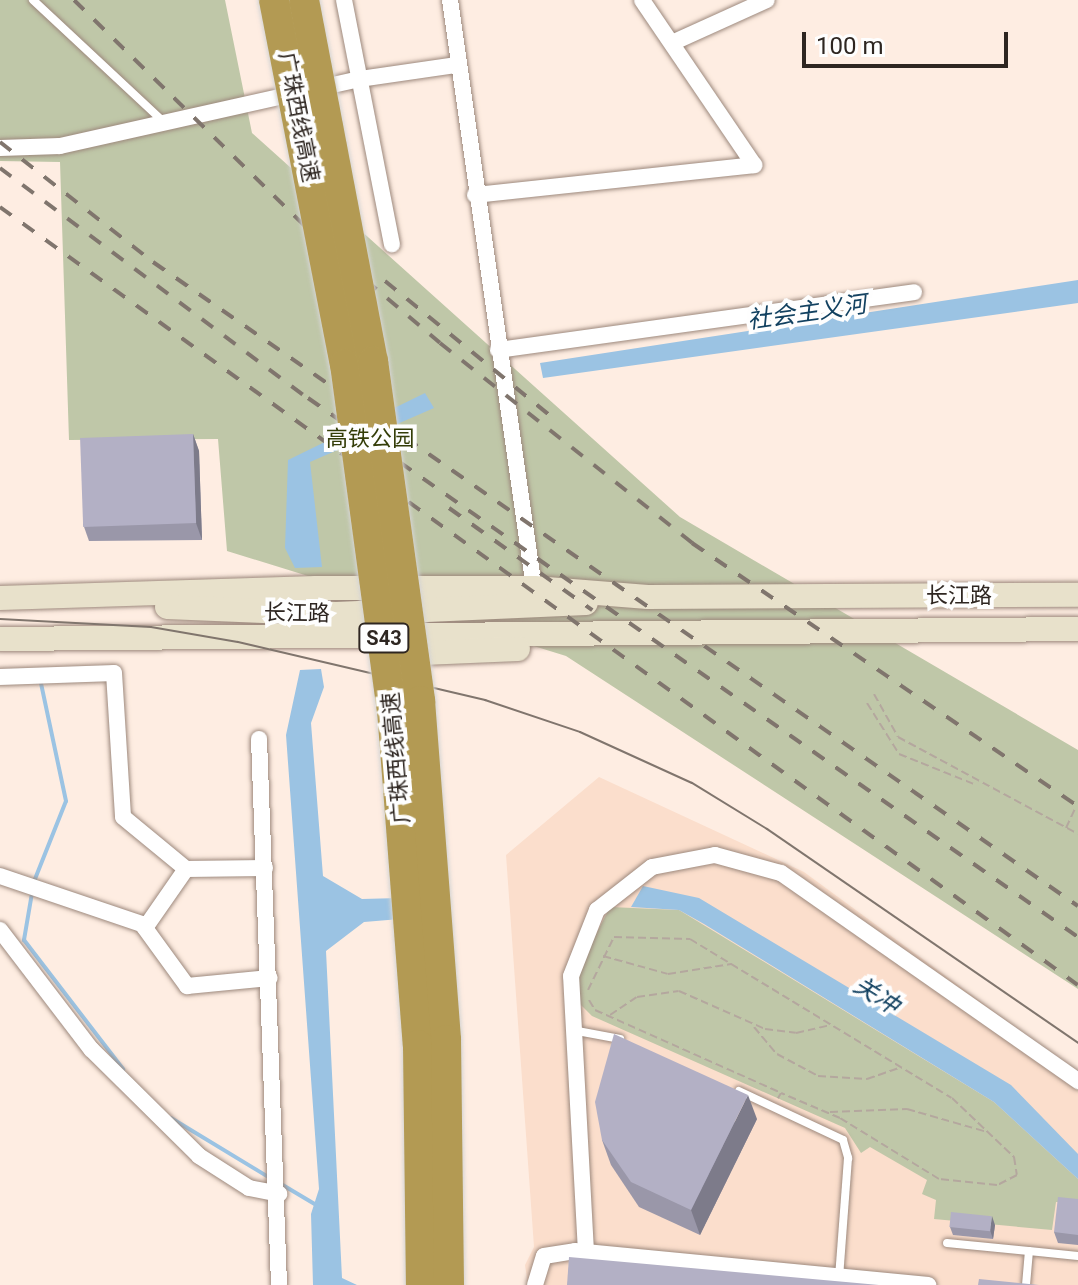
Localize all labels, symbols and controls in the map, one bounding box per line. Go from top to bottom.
scale bar [806,16,1012,66]
text: 100 m [816,32,883,60]
street label: 广珠西线高速 [273,50,325,184]
water label: 社会主义河 [746,290,868,336]
park label: 高铁公园 [326,426,414,452]
street label: 长江路 [926,583,992,609]
street label: 长江路 [264,599,330,627]
road number: S43 [358,622,410,654]
street label: 广珠西线高速 [377,691,415,825]
water label: 关冲 [848,971,904,1021]

